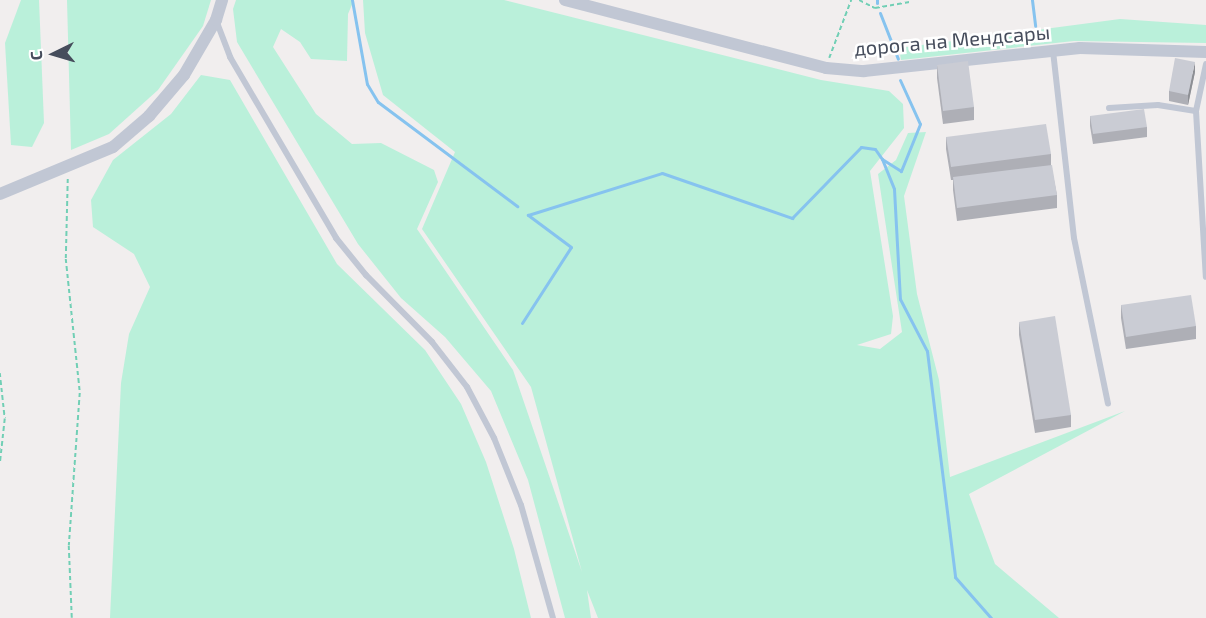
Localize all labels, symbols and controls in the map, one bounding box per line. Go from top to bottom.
street label: дорога на Мендсары [853,19,1051,61]
north arrow [24,24,84,84]
text: С [26,50,45,61]

